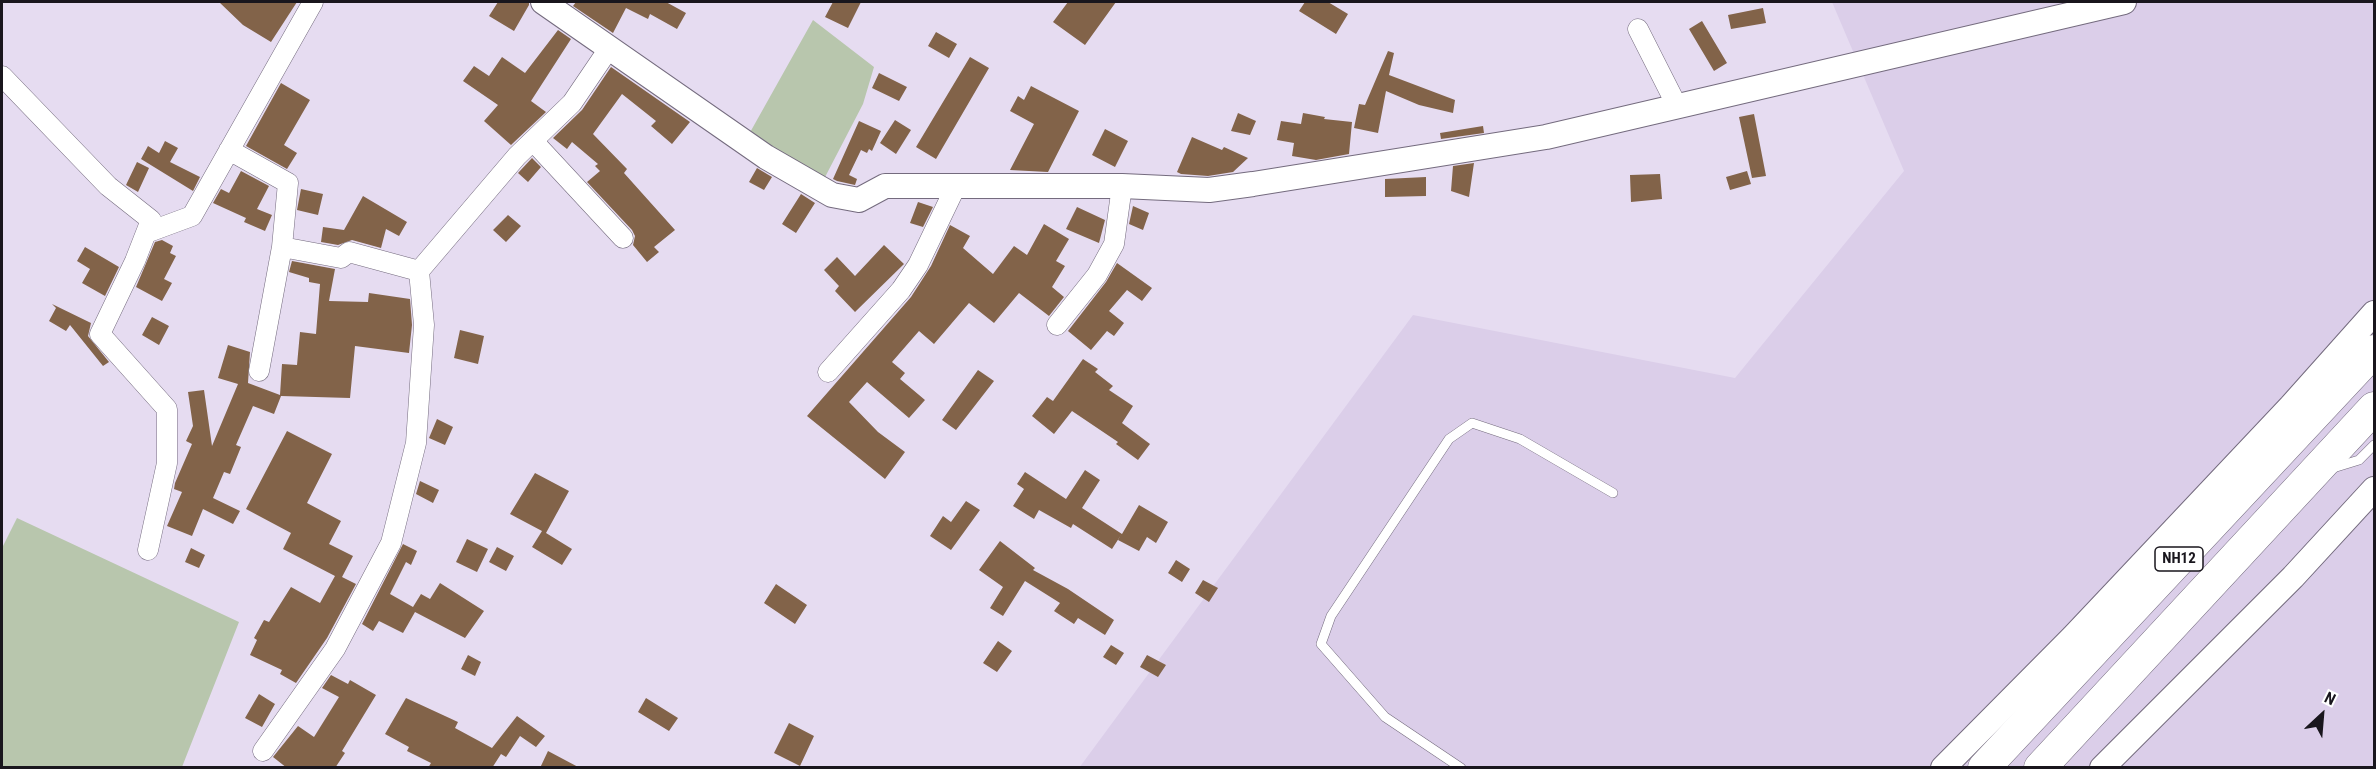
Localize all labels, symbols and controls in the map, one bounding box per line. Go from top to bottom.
road number: NH12 [2155,547,2203,571]
north arrow [2292,685,2352,745]
text: N [2322,688,2339,709]

